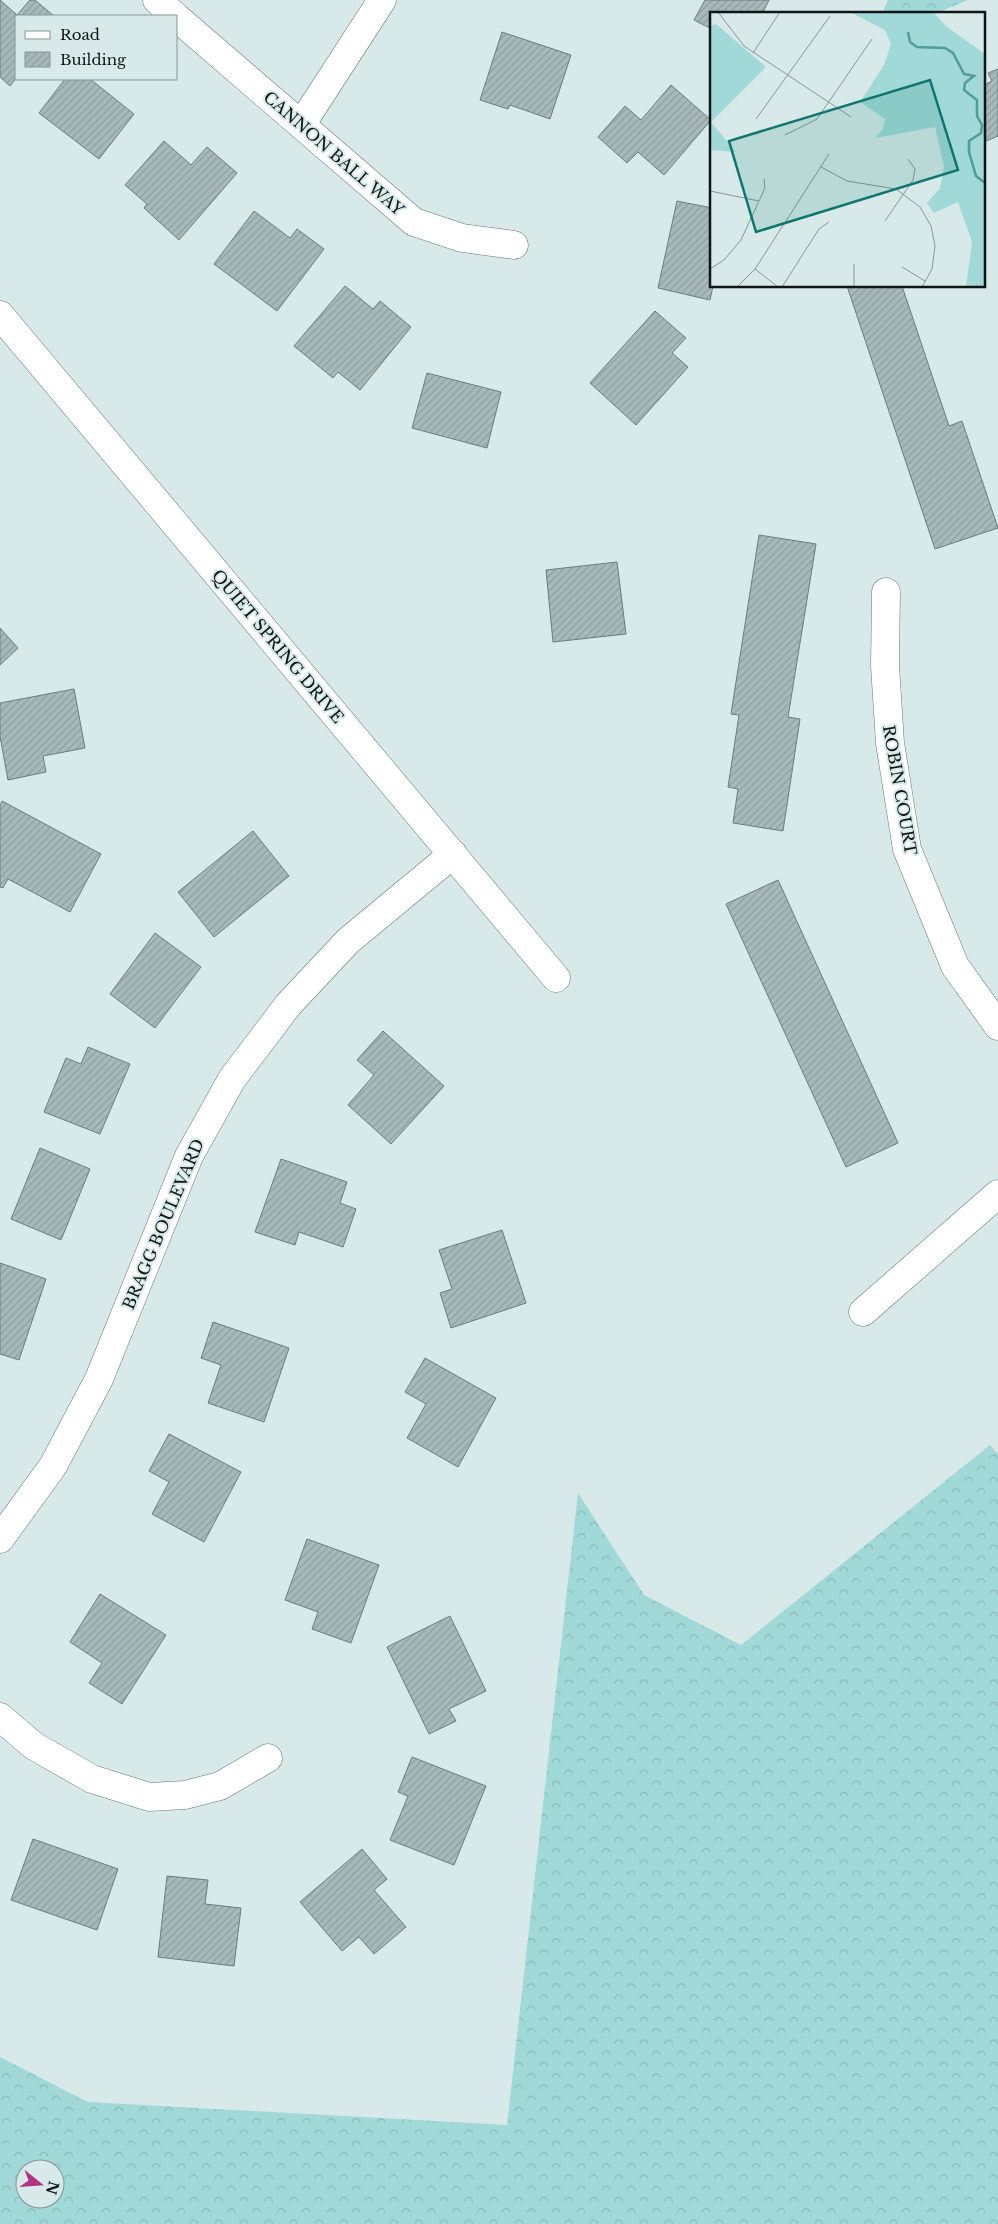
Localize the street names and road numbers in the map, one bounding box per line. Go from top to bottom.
street label: CANNON BALL WAY [260,87,409,220]
street label: QUIET SPRING DRIVE [208,565,348,727]
street label: ROBIN COURT [879,723,921,857]
street label: BRAGG BOULEVARD [118,1136,208,1312]

